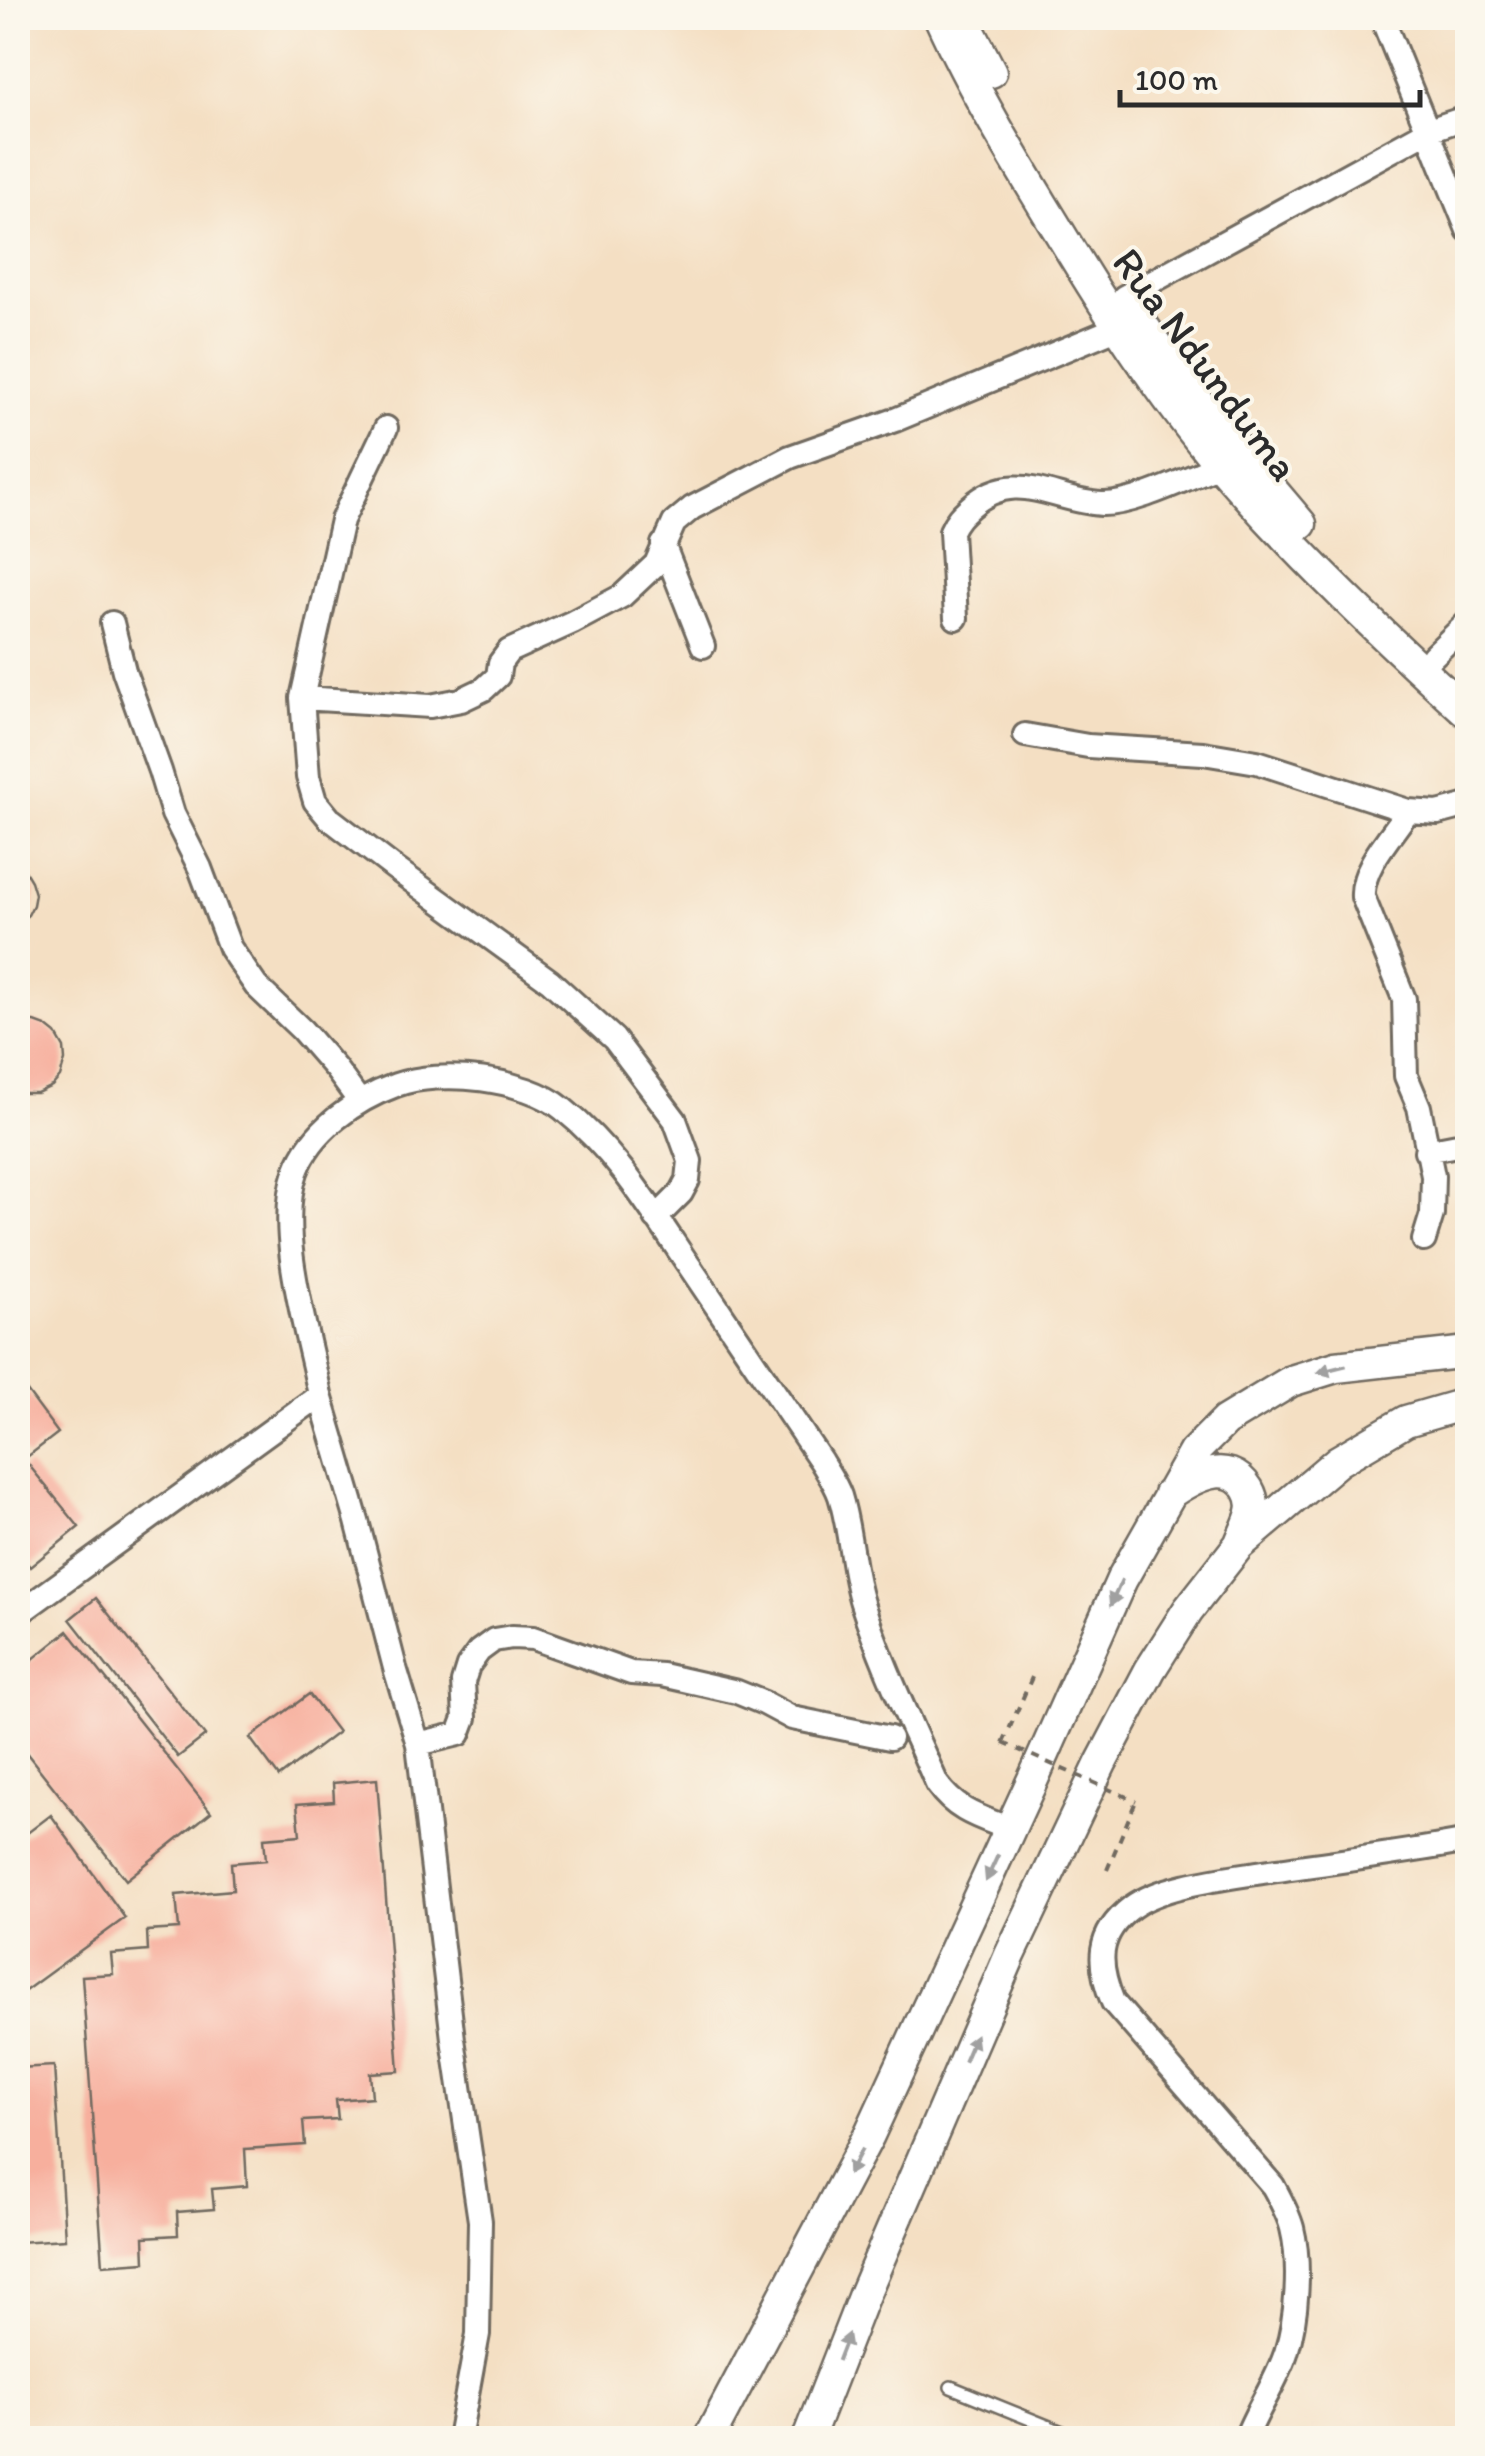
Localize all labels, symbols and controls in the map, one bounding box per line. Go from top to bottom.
scale bar [1120,45,1420,107]
text: 100 m [1135,61,1218,98]
street label: Rua Ndunduma [1102,238,1310,490]
one-way arrow [1316,1362,1347,1377]
one-way arrow [1108,1578,1124,1608]
one-way arrow [984,1854,1001,1883]
one-way arrow [962,2033,978,2063]
one-way arrow [846,2148,863,2177]
one-way arrow [836,2332,852,2362]

